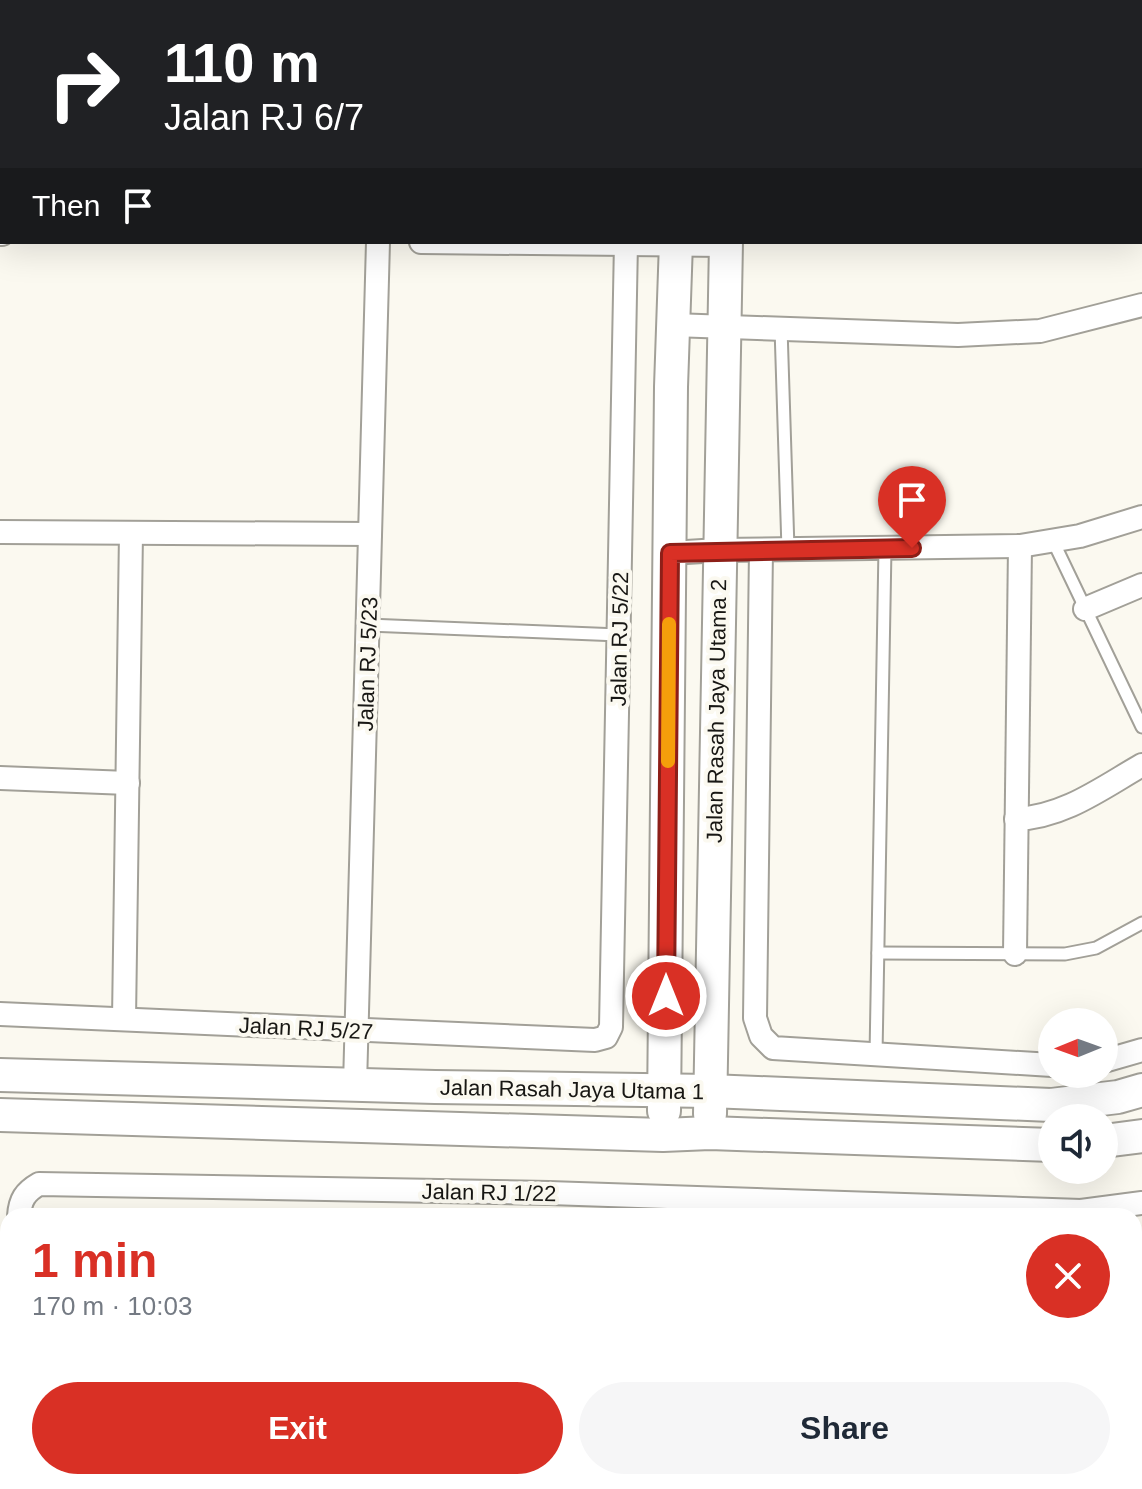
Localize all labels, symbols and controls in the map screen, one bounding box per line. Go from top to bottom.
text: 110 m [164,31,320,94]
icon: right [32,32,136,136]
text: Jalan RJ 6/7 [164,97,364,138]
icon: arrive [116,184,160,228]
text: Then [32,189,100,222]
pin [878,466,946,548]
icon: arrive [890,478,934,522]
street label: Jalan RJ 5/22 [606,572,633,706]
street label: Jalan Rasah Jaya Utama 2 [702,579,731,843]
street label: Jalan RJ 5/23 [353,596,382,732]
position arrow [624,954,708,1038]
north arrow [1038,1008,1118,1088]
map controls [1038,1008,1118,1184]
street label: Jalan RJ 5/27 [238,1012,374,1045]
street label: Jalan Rasah Jaya Utama 1 [440,1075,704,1104]
button: sound [1038,1104,1118,1184]
street label: Jalan RJ 1/22 [422,1179,556,1206]
text: 1 min [32,1234,157,1287]
button: close [1026,1234,1110,1318]
text: 170 m · 10:03 [32,1291,192,1321]
button: Exit [32,1382,563,1474]
button: Share [579,1382,1110,1474]

